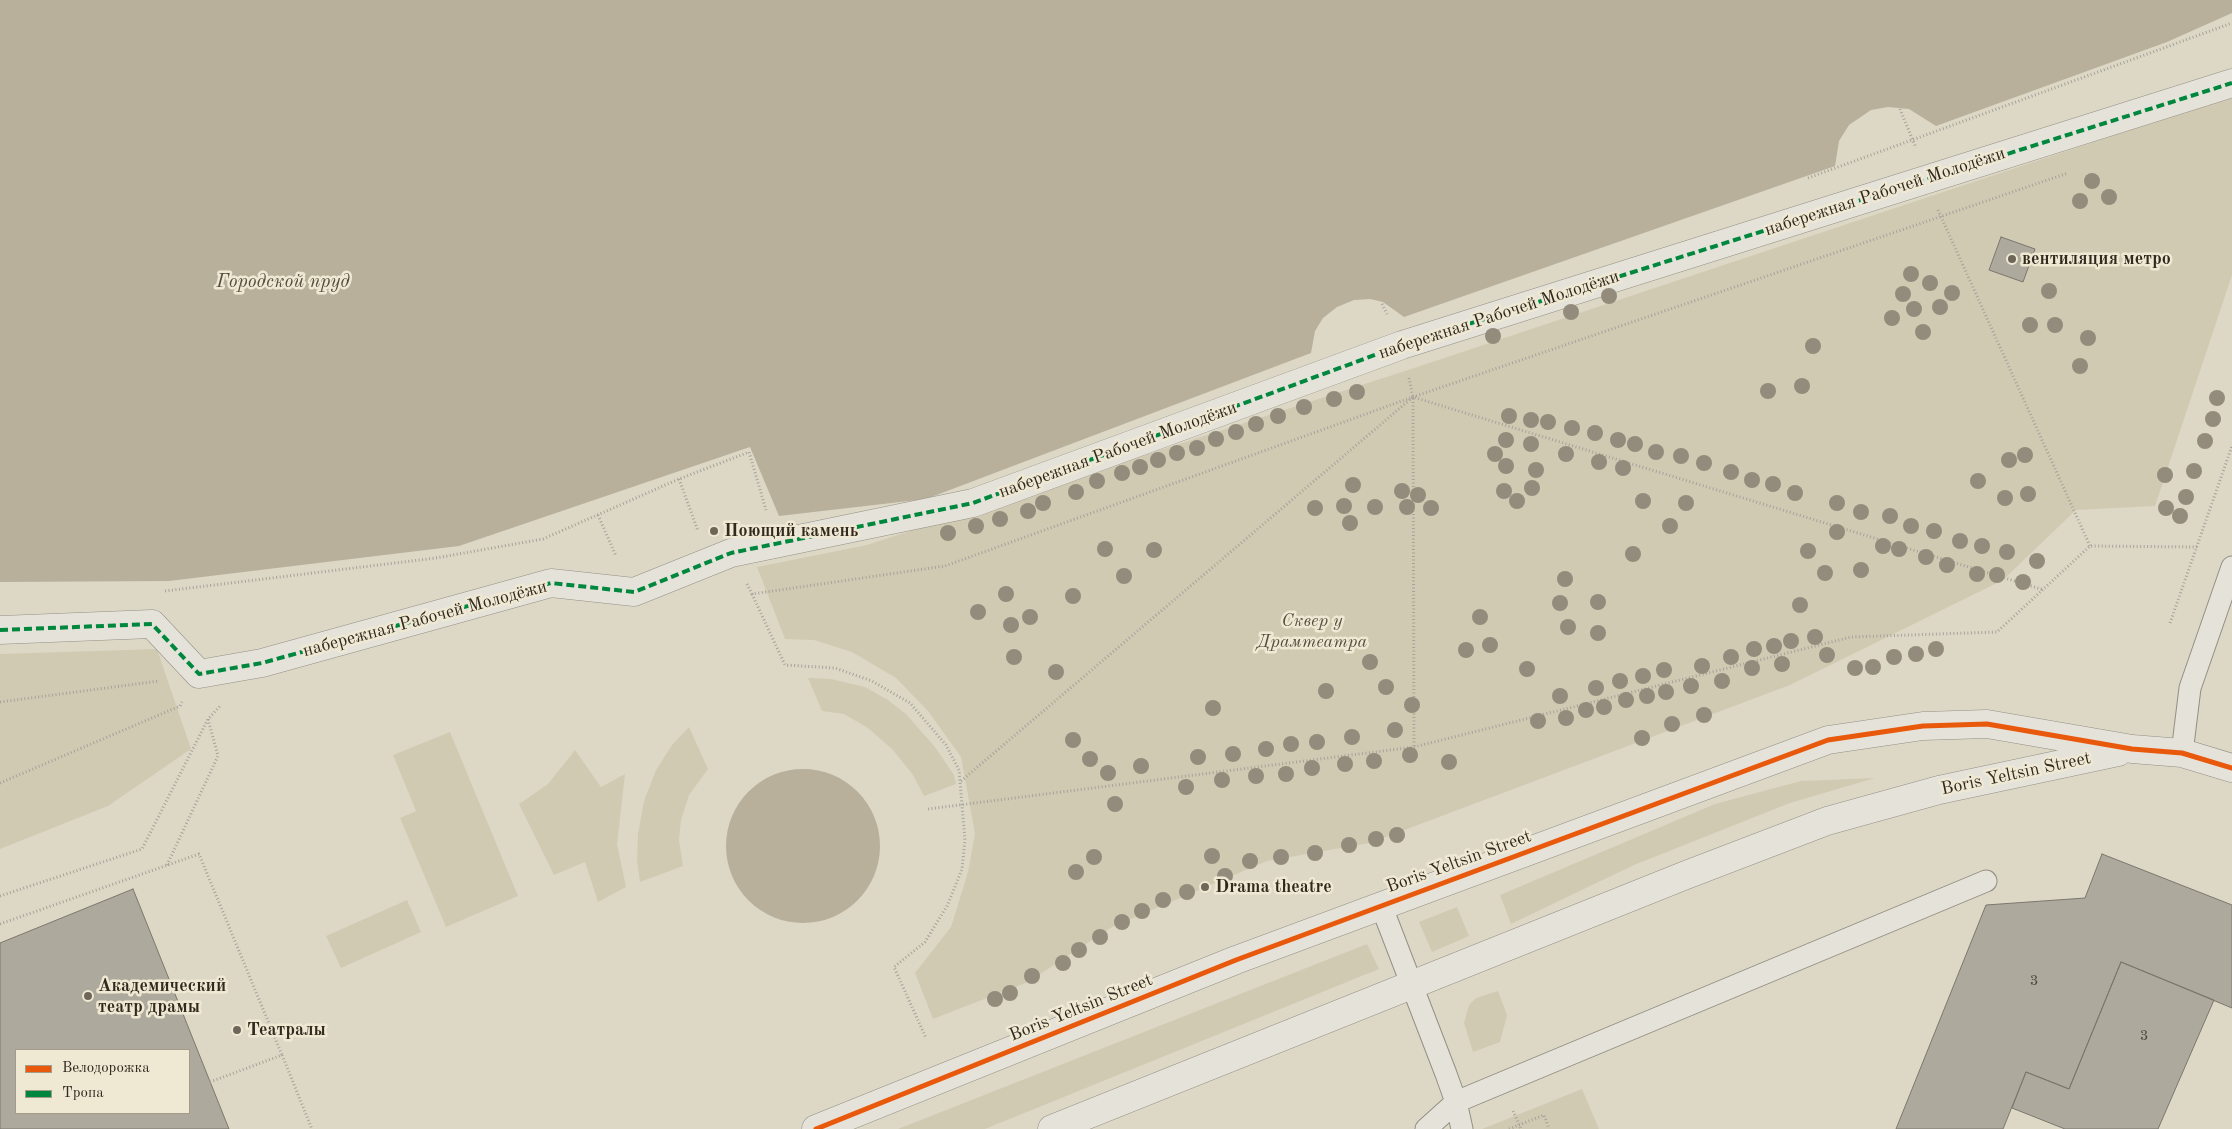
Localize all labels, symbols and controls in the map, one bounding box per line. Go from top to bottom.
street label: набережная Рабочей Молодёжи [1762,143,2008,241]
place label: вентиляция метро [2022,248,2171,270]
marker: вентиляция метро [2006,253,2018,265]
street label: набережная Рабочей Молодёжи [1376,266,1622,364]
water label: Городской пруд [216,271,350,293]
street label: набережная Рабочей Молодёжи [996,397,1240,503]
place label: Поющий камень [724,520,858,542]
marker: Поющий камень [708,525,720,537]
street label: набережная Рабочей Молодёжи [301,576,549,662]
park label: Сквер у Драмтеатра [1257,610,1367,652]
street label: Boris Yeltsin Street [1939,748,2093,800]
street label: Boris Yeltsin Street [1384,826,1534,898]
place label: Drama theatre [1215,876,1332,898]
marker: Drama theatre [1199,881,1211,893]
street label: Boris Yeltsin Street [1006,969,1156,1047]
house number: 3 [2030,972,2038,990]
place label: Академический театр драмы [98,975,226,1018]
marker: Академический театр драмы [82,990,94,1002]
place label: Театралы [247,1019,326,1041]
marker: Театралы [231,1024,243,1036]
house number: 3 [2140,1027,2148,1045]
legend [15,1049,190,1114]
text: Велодорожка [62,1061,150,1076]
text: Тропа [62,1086,104,1101]

